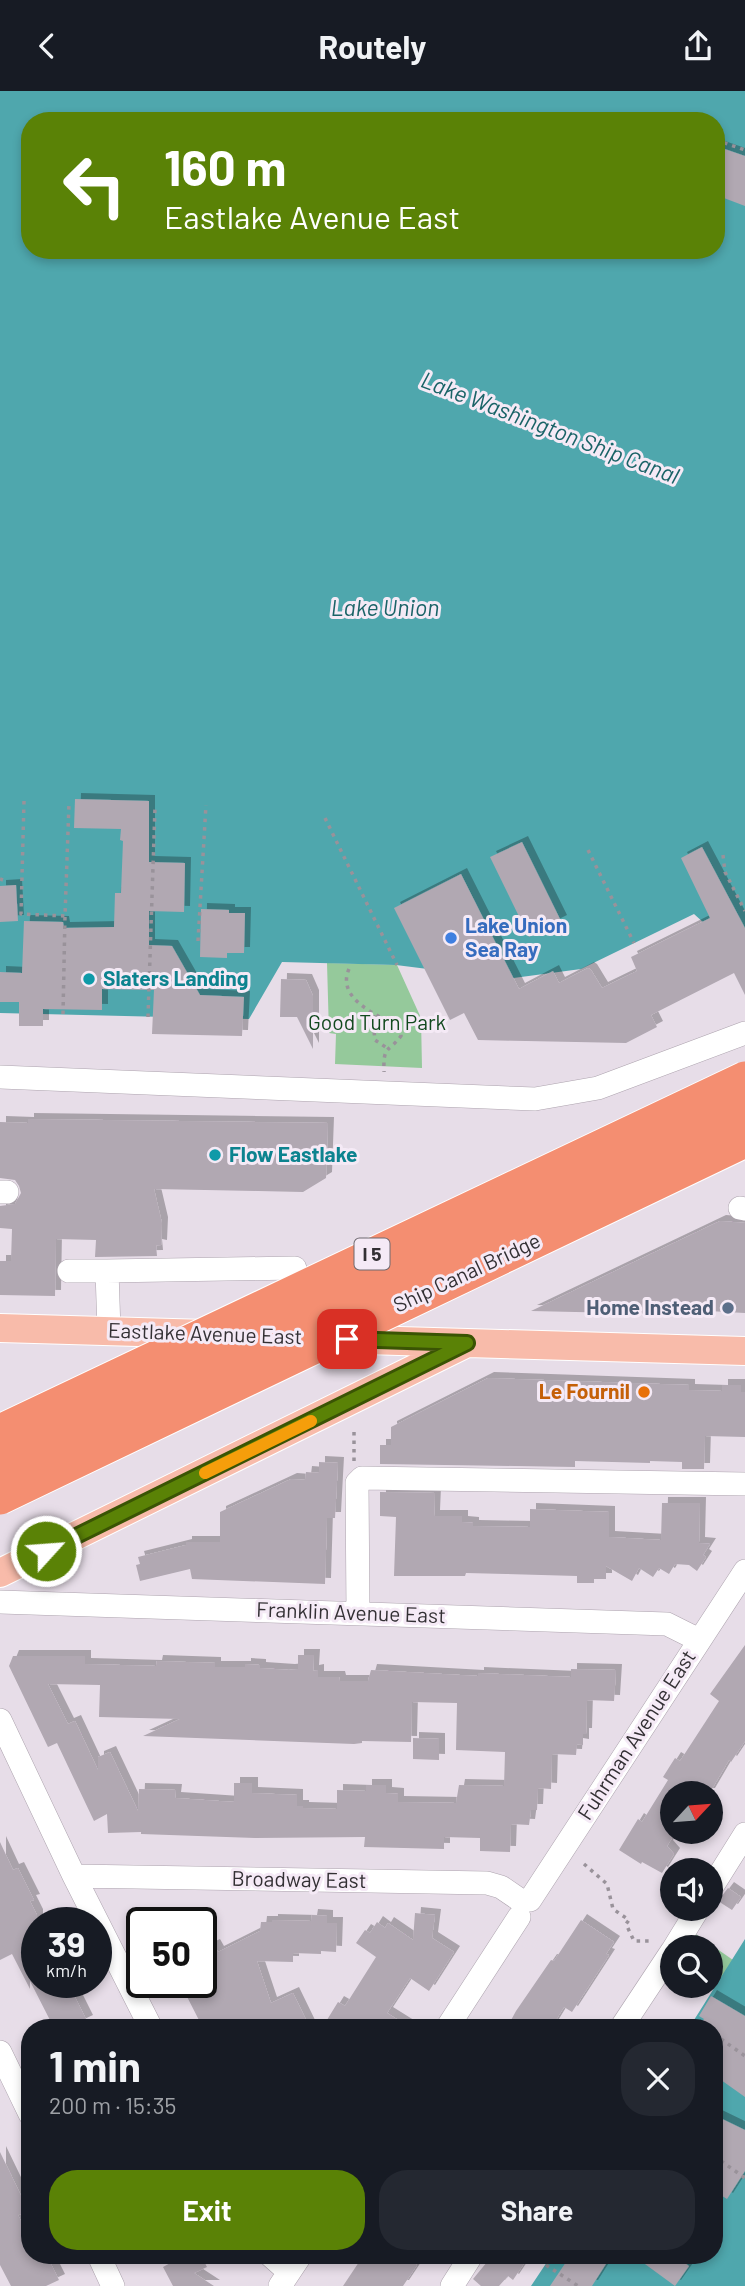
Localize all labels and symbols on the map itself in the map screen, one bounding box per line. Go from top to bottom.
water label: Lake Washington Ship Canal [417,365,683,489]
water label: Lake Union [331,593,439,621]
place label: Lake Union Sea Ray [465,912,567,961]
marker: Lake Union Sea Ray [443,930,459,946]
place label: Slaters Landing [103,965,248,990]
marker: Slaters Landing [81,971,97,987]
park label: Good Turn Park [308,1009,446,1034]
place label: Flow Eastlake [229,1141,357,1166]
marker: Flow Eastlake [207,1147,223,1163]
street label: Ship Canal Bridge [389,1227,544,1317]
road number: I 5 [354,1239,390,1269]
place label: Home Instead [586,1294,714,1319]
marker: Home Instead [720,1300,736,1316]
pin [317,1309,377,1369]
street label: Eastlake Avenue East [108,1317,303,1348]
place label: Le Fournil [539,1378,630,1403]
marker: Le Fournil [636,1384,652,1400]
position arrow [9,1514,83,1588]
street label: Franklin Avenue East [256,1596,446,1627]
street label: Fuhrman Avenue East [571,1645,700,1824]
north arrow [660,1781,723,1845]
street label: Broadway East [231,1865,367,1892]
speed limit sign: 50 [126,1907,217,1998]

